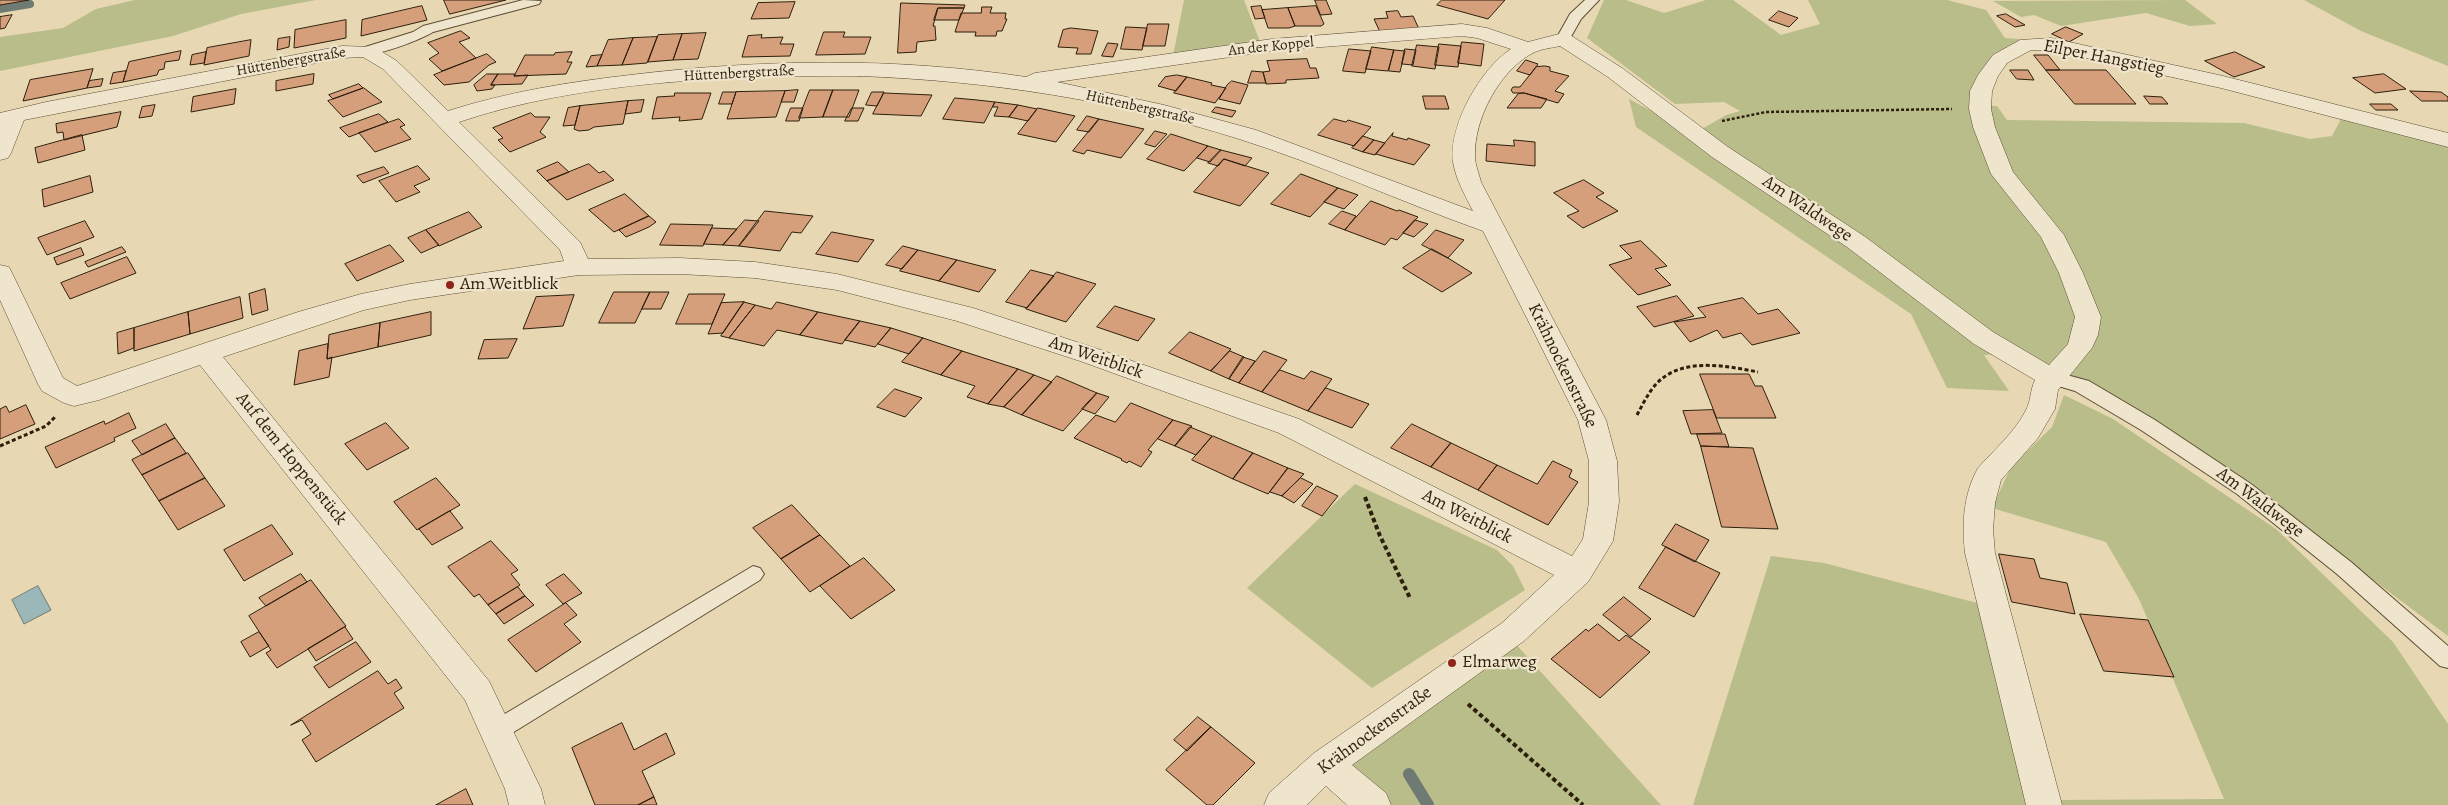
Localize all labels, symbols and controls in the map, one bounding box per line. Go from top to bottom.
street label: An der Koppel [1227,34,1315,60]
street label: Eilper Hangstieg [2041,36,2167,80]
street label: Hüttenbergstraße [235,43,347,81]
street label: Hüttenbergstraße [683,62,795,86]
street label: Hüttenbergstraße [1084,87,1196,129]
street label: Am Waldwege [1758,171,1856,247]
place label: Am Weitblick [460,274,558,296]
marker: Am Weitblick [444,279,456,291]
street label: Krähnockenstraße [1522,300,1602,432]
street label: Am Weitblick [1046,332,1146,384]
street label: Auf dem Hoppenstück [231,388,351,530]
street label: Am Waldwege [2212,463,2308,543]
street label: Am Weitblick [1418,485,1516,549]
place label: Elmarweg [1462,652,1537,674]
marker: Elmarweg [1446,657,1458,669]
street label: Krähnockenstraße [1314,682,1436,780]

